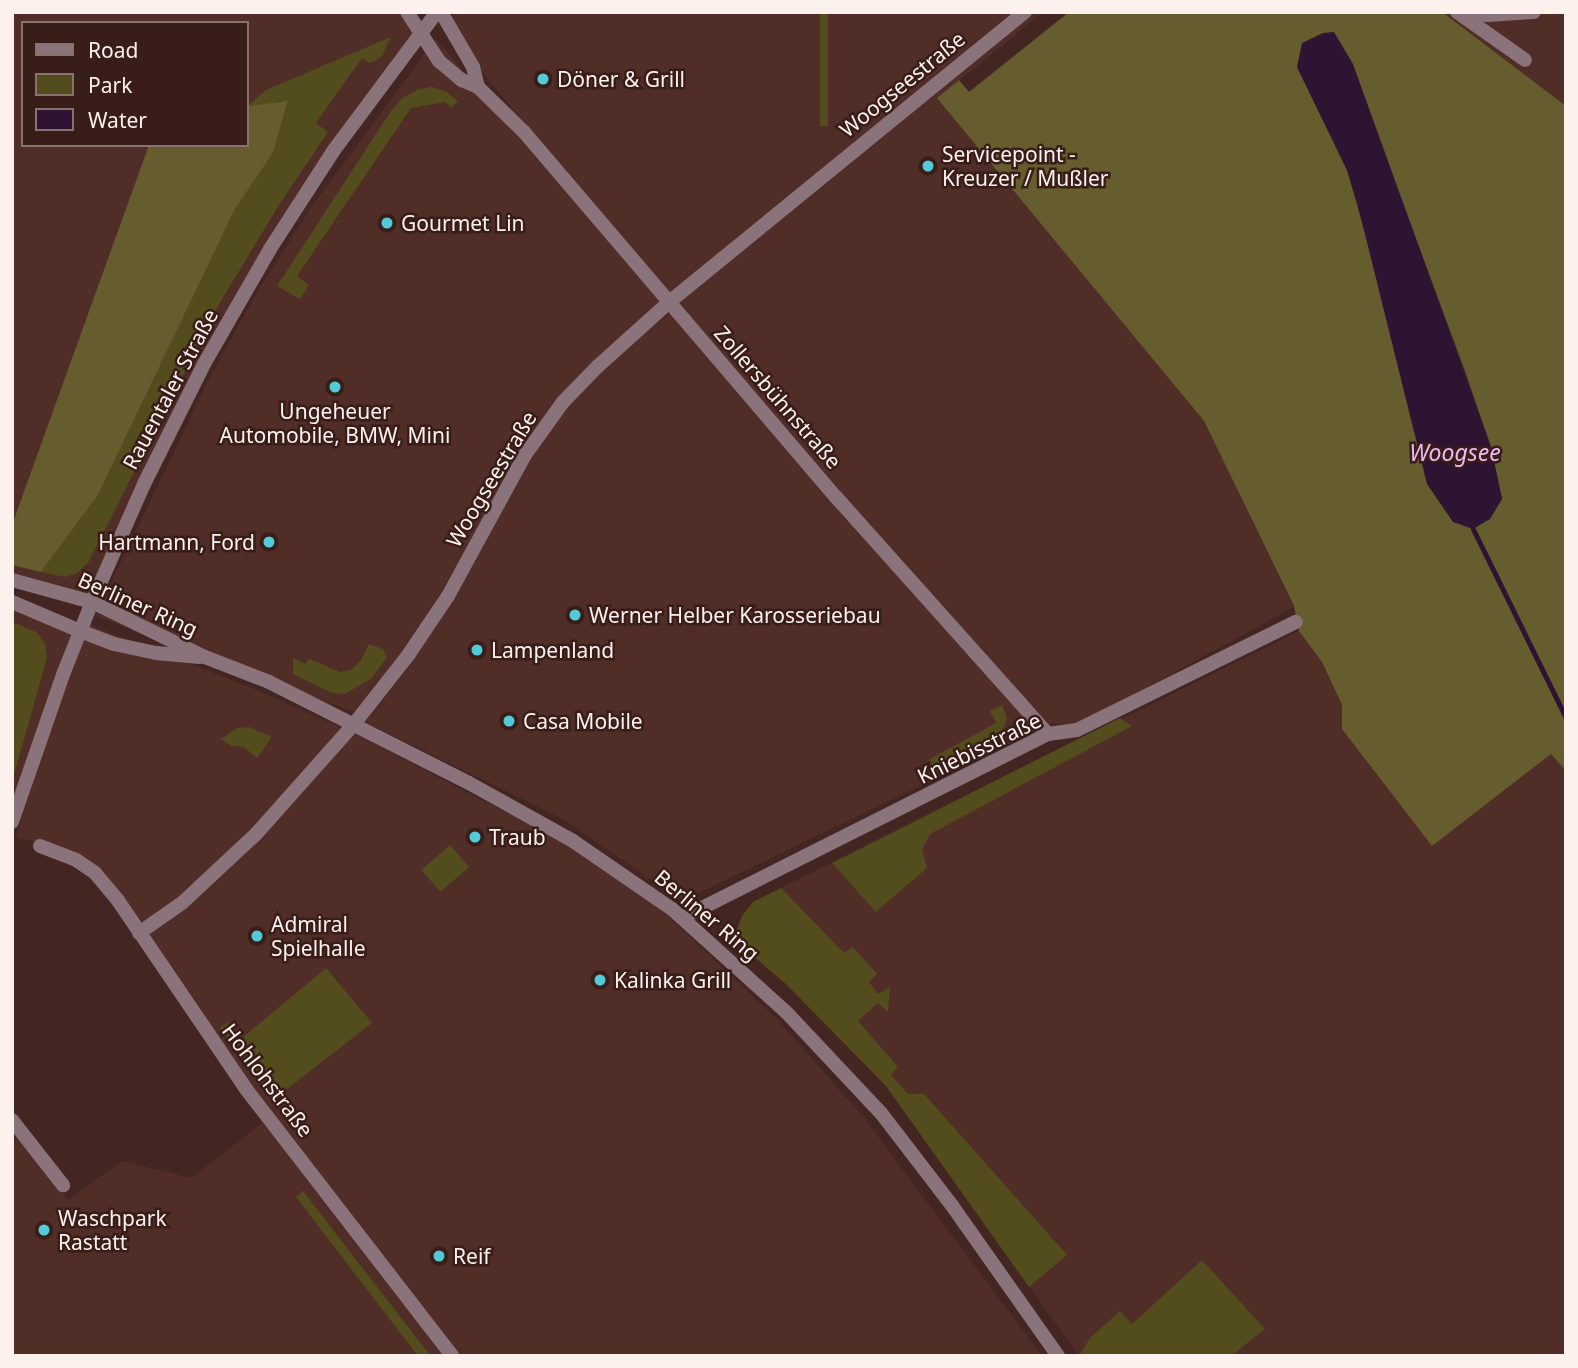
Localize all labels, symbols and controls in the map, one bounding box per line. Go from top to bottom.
legend [21,21,248,147]
street label: Woogseestraße [834,26,970,142]
text: Road [88,36,138,64]
place label: Döner & Grill [557,66,685,92]
text: Park [88,71,132,99]
marker: Döner & Grill [535,71,551,87]
text: Water [88,106,147,134]
place label: Servicepoint - Kreuzer / Mußler [942,141,1108,191]
marker: Servicepoint - Kreuzer / Mußler [920,158,936,174]
place label: Gourmet Lin [401,210,525,236]
marker: Gourmet Lin [379,215,395,231]
street label: Rauentaler Straße [117,305,223,473]
street label: Zollersbühnstraße [709,321,847,473]
marker: Ungeheuer Automobile, BMW, Mini [327,379,343,395]
place label: Ungeheuer Automobile, BMW, Mini [220,398,450,448]
street label: Woogseestraße [441,407,541,551]
water label: Woogsee [1409,438,1501,466]
place label: Hartmann, Ford [98,529,255,555]
marker: Hartmann, Ford [261,534,277,550]
street label: Berliner Ring [74,566,202,642]
place label: Werner Helber Karosseriebau [589,602,881,628]
marker: Werner Helber Karosseriebau [567,607,583,623]
place label: Lampenland [491,637,614,663]
marker: Lampenland [469,642,485,658]
street label: Kniebisstraße [913,707,1045,789]
place label: Casa Mobile [523,708,643,734]
marker: Casa Mobile [501,713,517,729]
place label: Traub [489,824,546,850]
marker: Traub [467,829,483,845]
street label: Berliner Ring [650,864,764,966]
place label: Admiral Spielhalle [271,911,366,961]
marker: Admiral Spielhalle [249,928,265,944]
place label: Kalinka Grill [614,967,731,993]
marker: Kalinka Grill [592,972,608,988]
street label: Hohlohstraße [217,1018,319,1142]
place label: Waschpark Rastatt [58,1205,167,1255]
marker: Waschpark Rastatt [36,1222,52,1238]
place label: Reif [453,1243,491,1269]
marker: Reif [431,1248,447,1264]

